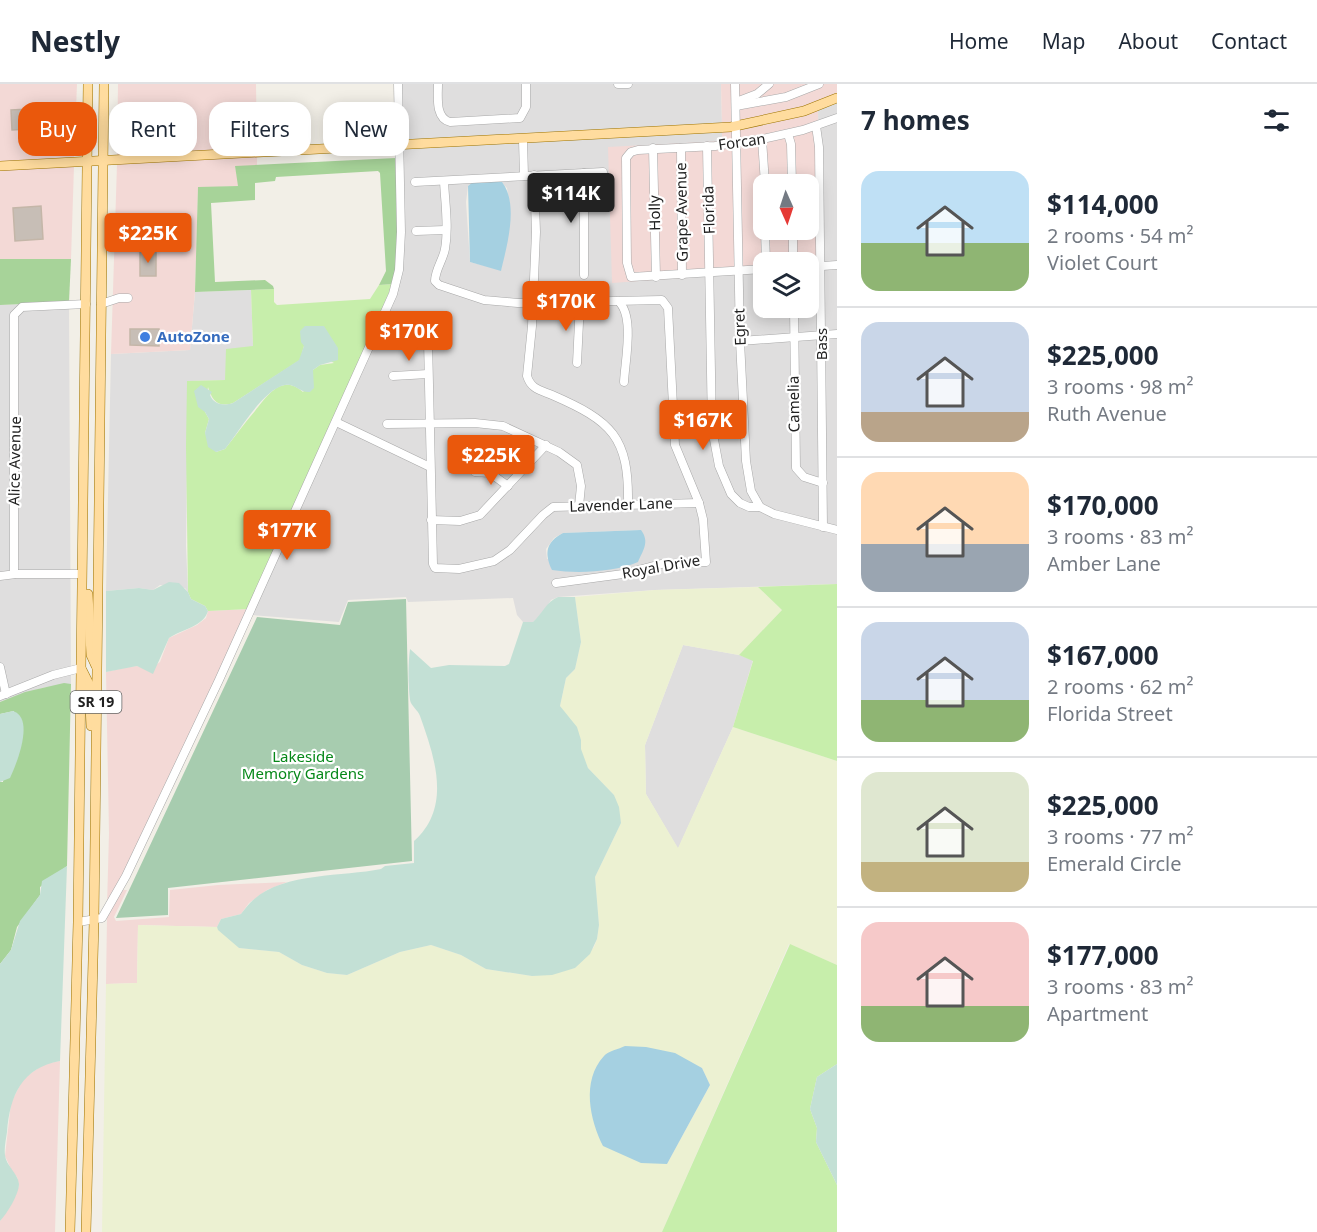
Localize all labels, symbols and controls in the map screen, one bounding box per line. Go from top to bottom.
text: Nestly [30,22,120,60]
text: Home [949,27,1009,55]
text: Map [1042,27,1085,55]
text: About [1118,27,1178,55]
text: Contact [1211,27,1287,55]
chip: Buy [18,102,97,156]
chip: Rent [109,102,197,156]
chip: Filters [209,102,311,156]
chip: New [323,102,409,156]
text: 7 homes [861,102,970,138]
icon: filters [1260,104,1293,137]
street label: Forcan [717,128,767,154]
street label: Grape Avenue [670,162,692,262]
pin: $114K [529,173,613,224]
north arrow [753,174,819,240]
map controls [753,174,819,318]
text: $114K [541,179,601,206]
street label: Florida [697,185,719,235]
text: $114,000 [1047,186,1159,222]
street label: Holly [644,195,664,231]
icon: home [909,195,981,267]
pin: $225K [106,213,190,264]
text: $225K [118,219,178,246]
text: 2 rooms · 54 m² [1047,222,1194,249]
text: Violet Court [1047,249,1158,276]
button: layers [753,252,819,318]
pin: $170K [524,281,608,332]
text: $170K [536,287,596,314]
street label: Egret [728,307,750,346]
pin: $170K [367,311,451,362]
text: $170K [379,317,439,344]
place label: AutoZone [157,326,230,346]
street label: Bass [811,328,831,360]
marker: AutoZone [138,330,152,344]
text: $225,000 [1047,337,1159,373]
icon: home [909,346,981,418]
text: 3 rooms · 98 m² [1047,373,1194,400]
street label: Camelia [783,376,803,432]
pin: $167K [661,400,745,451]
text: Ruth Avenue [1047,400,1167,427]
text: $167K [673,406,733,433]
street label: Alice Avenue [3,416,25,506]
pin: $225K [449,435,533,486]
text: $225K [461,441,521,468]
text: $170,000 [1047,487,1159,523]
street label: Lavender Lane [569,492,673,516]
icon: home [909,496,981,568]
pin: $177K [245,510,329,561]
text: $177K [257,516,317,543]
text: 3 rooms · 83 m² [1047,523,1194,550]
street label: Royal Drive [620,549,701,583]
text: Amber Lane [1047,550,1161,577]
text: $167,000 [1047,637,1159,673]
icon: home [909,646,981,718]
text: 2 rooms · 62 m² [1047,673,1194,700]
road number: SR 19 [70,691,122,713]
text: Florida Street [1047,700,1173,727]
park label: Lakeside Memory Gardens [242,746,364,783]
text: $225,000 [1047,787,1159,823]
icon: home [909,796,981,868]
text: 3 rooms · 77 m² [1047,823,1194,850]
text: Emerald Circle [1047,850,1182,877]
text: $177,000 [1047,937,1159,973]
icon: home [909,946,981,1018]
text: 3 rooms · 83 m² [1047,973,1194,1000]
text: Apartment [1047,1000,1148,1027]

